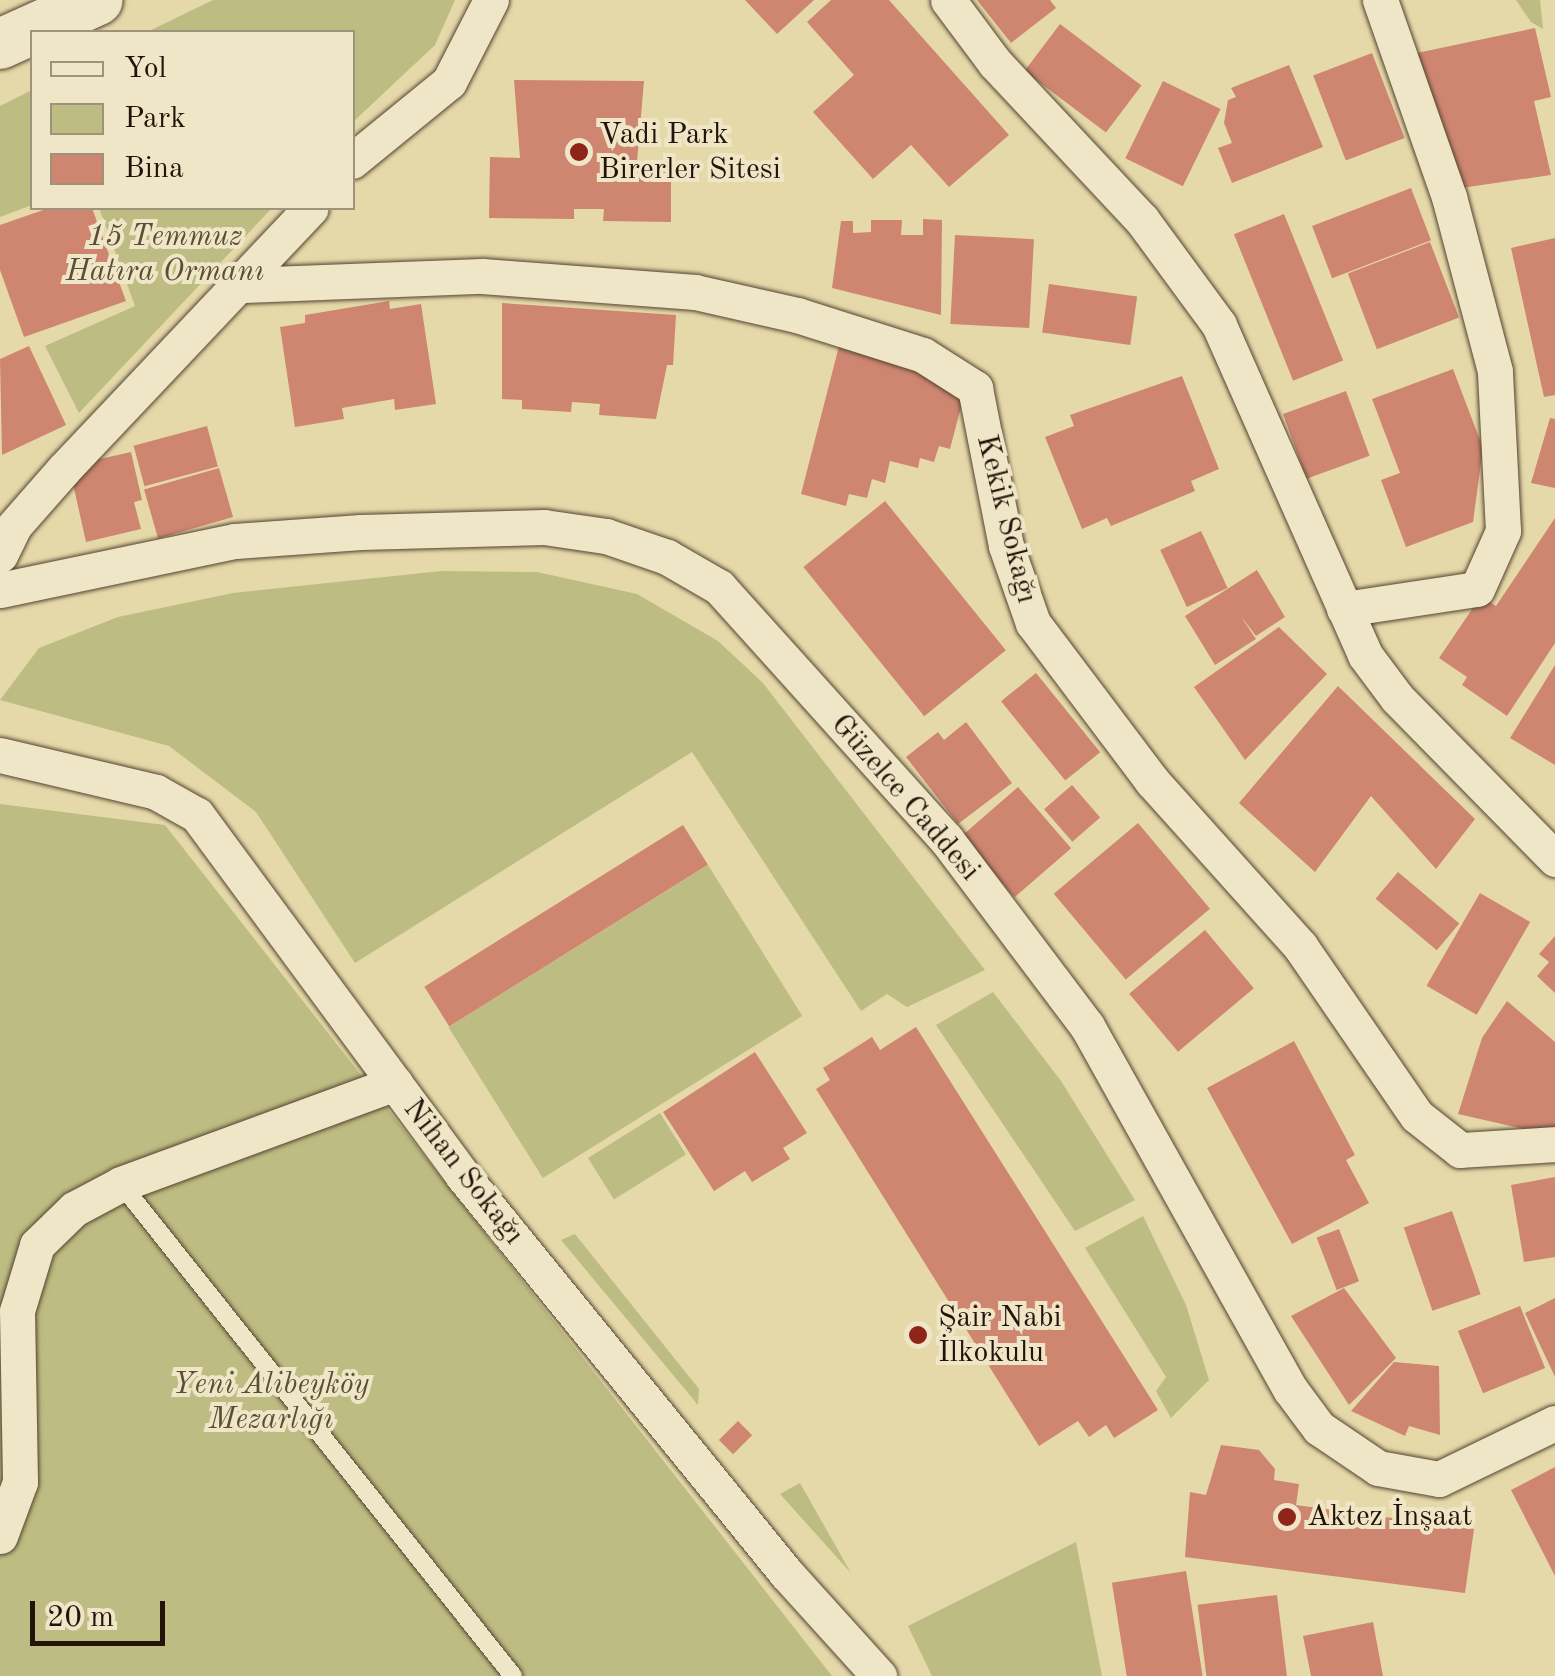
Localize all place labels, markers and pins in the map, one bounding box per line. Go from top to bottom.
place label: Vadi Park Birerler Sitesi [599,117,781,188]
marker: Vadi Park Birerler Sitesi [568,141,590,163]
place label: Şair Nabi İlkokulu [938,1300,1062,1370]
marker: Şair Nabi İlkokulu [907,1324,929,1346]
place label: Aktez İnşaat [1307,1499,1473,1535]
marker: Aktez İnşaat [1276,1506,1298,1528]

